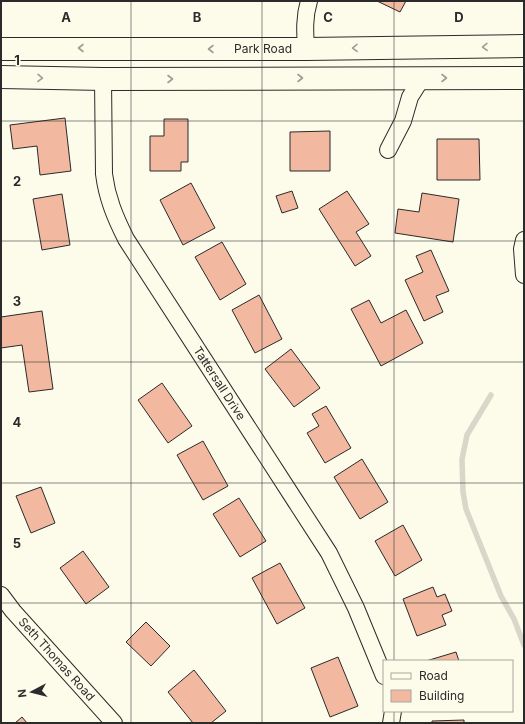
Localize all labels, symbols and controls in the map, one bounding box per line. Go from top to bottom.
text: A [61,9,71,25]
text: B [193,9,202,25]
text: C [323,9,333,25]
text: D [454,9,464,25]
street label: Park Road [234,41,292,56]
one-way arrow [482,43,488,51]
one-way arrow [78,44,84,52]
one-way arrow [352,44,358,52]
one-way arrow [208,45,214,53]
text: 1 [14,52,20,68]
one-way arrow [37,74,43,82]
one-way arrow [297,74,303,82]
one-way arrow [441,74,447,82]
one-way arrow [167,75,173,83]
text: 2 [13,173,21,189]
text: 3 [13,293,21,309]
street label: Tattersall Drive [191,344,249,423]
text: 4 [13,414,22,430]
text: 5 [13,535,21,551]
street label: Seth Thomas Road [15,614,98,704]
legend [383,660,513,712]
text: Road [419,668,448,683]
north arrow [12,672,52,712]
text: N [15,688,30,698]
text: Building [419,688,464,703]

